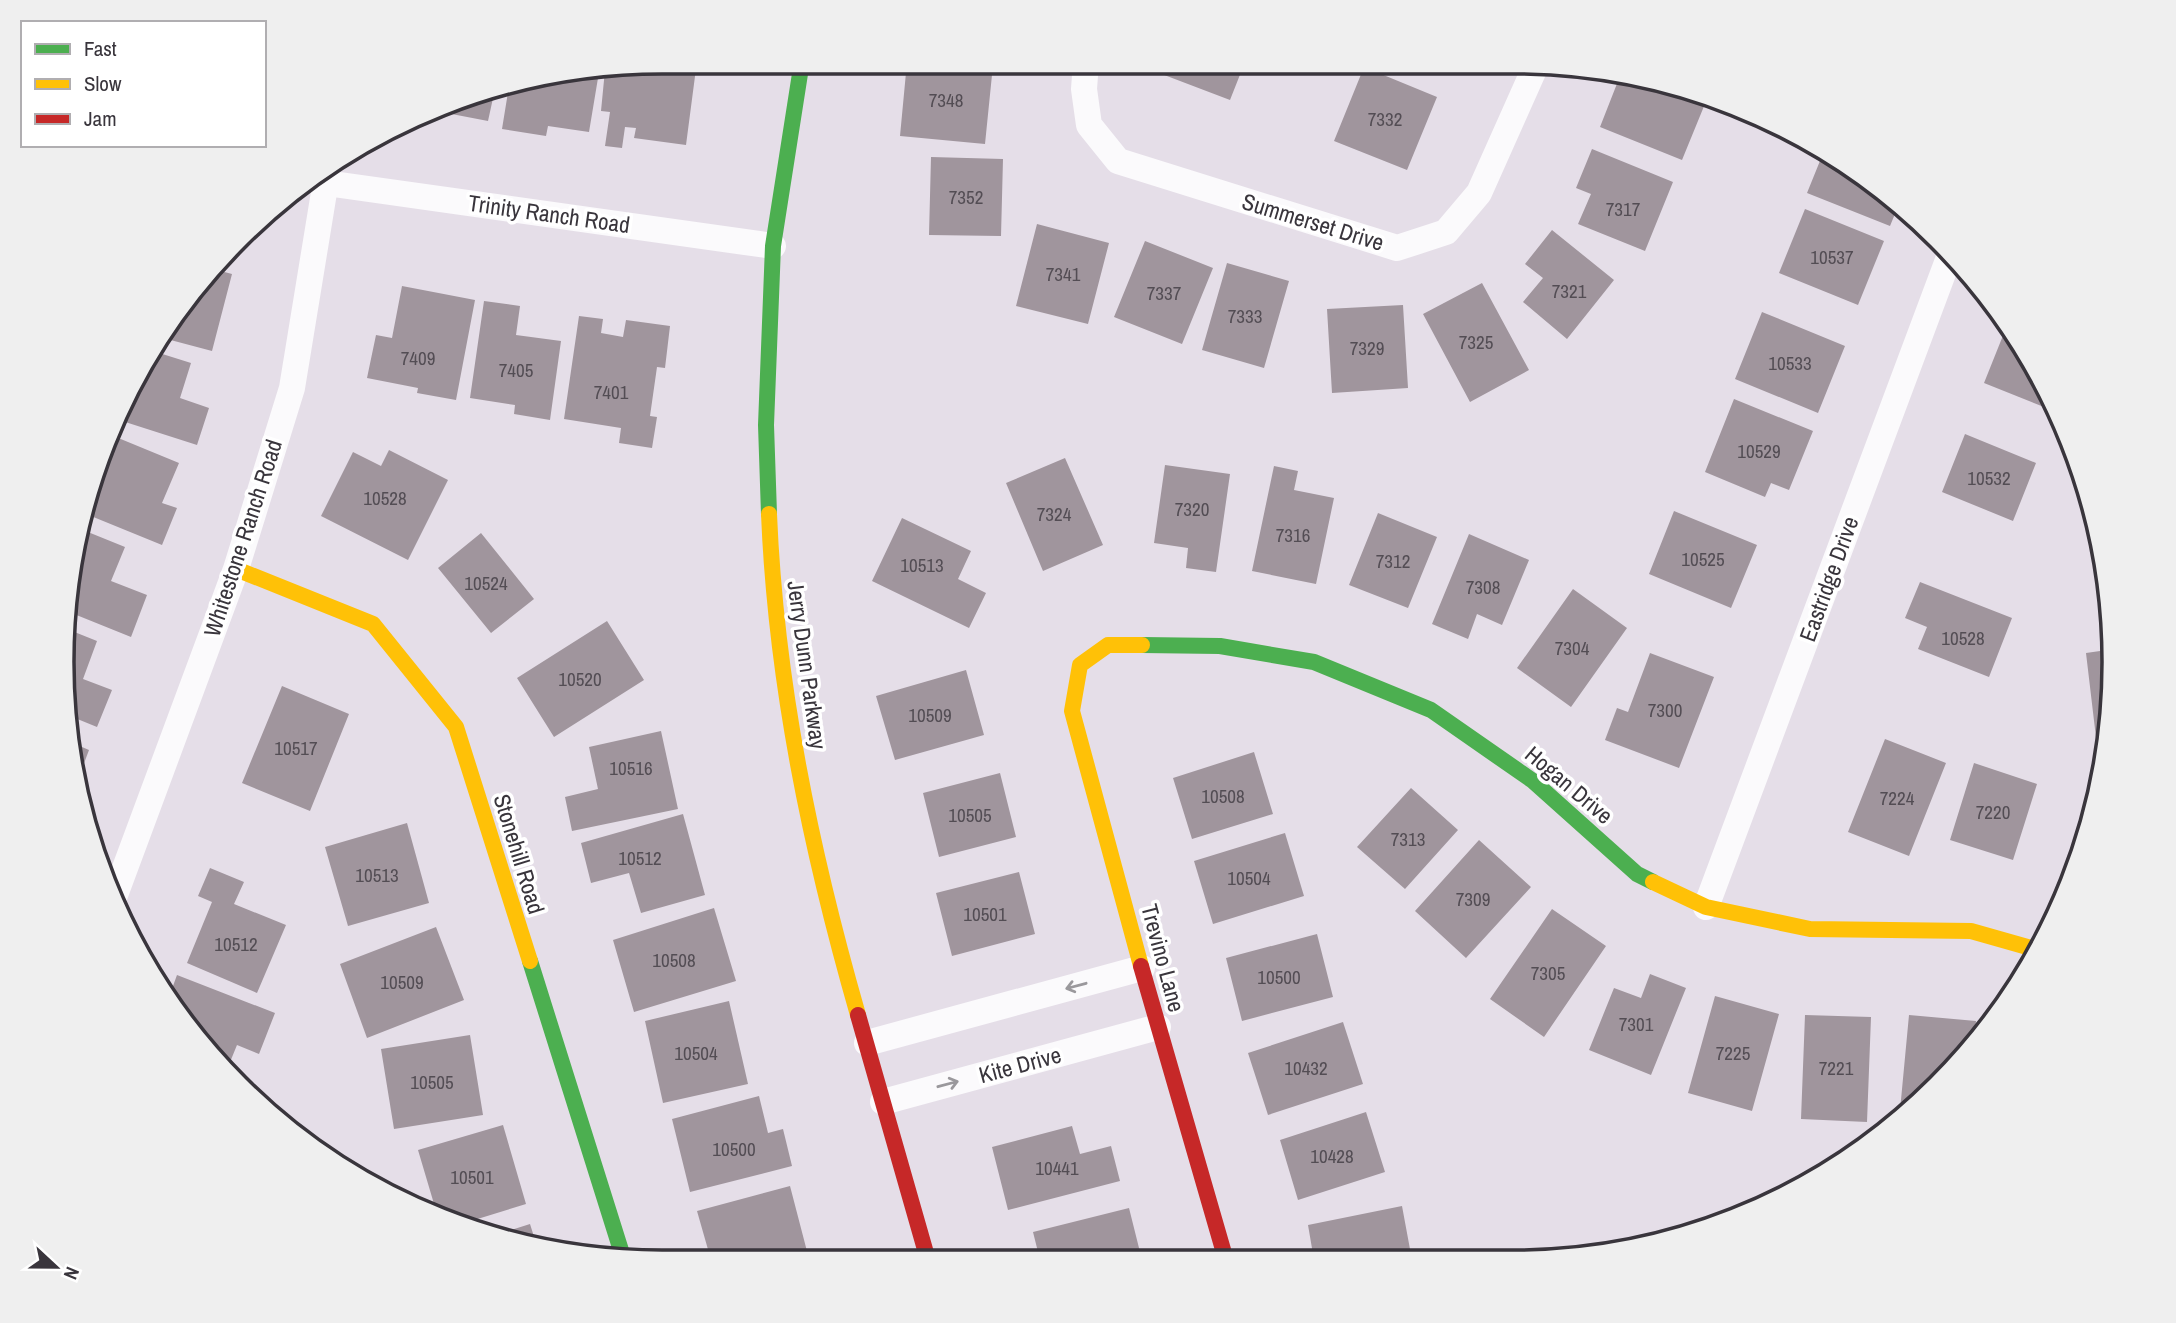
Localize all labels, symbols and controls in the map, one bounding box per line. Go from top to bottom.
legend [21,21,266,147]
text: Fast [84,34,117,63]
text: Slow [84,69,122,98]
house number: 7348 [929,87,963,113]
text: Jam [84,104,117,133]
house number: 7332 [1368,106,1402,132]
house number: 7352 [949,184,983,210]
street label: Summerset Drive [1238,185,1388,258]
street label: Trinity Ranch Road [466,187,632,240]
house number: 7317 [1606,196,1641,222]
house number: 10537 [1810,244,1854,270]
house number: 7341 [1046,261,1081,287]
house number: 7321 [1552,278,1587,304]
house number: 7337 [1147,280,1182,306]
house number: 7333 [1228,303,1262,329]
house number: 7325 [1459,329,1494,355]
house number: 7329 [1350,335,1384,361]
house number: 7409 [401,345,435,371]
house number: 10533 [1768,350,1812,376]
house number: 7405 [499,357,534,383]
house number: 7401 [594,379,629,405]
street label: Whitestone Ranch Road [196,435,289,640]
house number: 10529 [1737,438,1781,464]
house number: 10532 [1967,465,2011,491]
house number: 10528 [363,485,407,511]
house number: 7320 [1175,496,1209,522]
house number: 7324 [1037,501,1072,527]
street label: Eastridge Drive [1792,512,1866,646]
house number: 7316 [1276,522,1310,548]
house number: 10525 [1681,546,1725,572]
house number: 7312 [1376,548,1410,574]
house number: 10513 [900,552,944,578]
house number: 10524 [464,570,508,596]
house number: 7308 [1466,574,1500,600]
street label: Jerry Dunn Parkway [780,579,835,752]
house number: 10528 [1941,625,1985,651]
house number: 7304 [1555,635,1590,661]
house number: 10520 [558,666,602,692]
house number: 7300 [1648,697,1682,723]
house number: 10509 [908,702,952,728]
house number: 10517 [274,735,318,761]
street label: Hogan Drive [1519,739,1620,831]
house number: 10516 [609,755,653,781]
house number: 10508 [1201,783,1245,809]
house number: 7224 [1880,785,1915,811]
street label: Stonehill Road [487,790,552,918]
house number: 7220 [1976,799,2010,825]
house number: 10505 [948,802,992,828]
house number: 7313 [1391,826,1425,852]
house number: 10512 [618,845,662,871]
house number: 10513 [355,862,399,888]
house number: 10504 [1227,865,1271,891]
house number: 7309 [1456,886,1490,912]
house number: 10501 [963,901,1007,927]
street label: Trevino Lane [1134,901,1193,1015]
house number: 10512 [214,931,258,957]
house number: 10508 [652,947,696,973]
house number: 7305 [1531,960,1566,986]
house number: 10500 [1257,964,1301,990]
house number: 10509 [380,969,424,995]
one-way arrow [1066,981,1088,994]
house number: 7301 [1619,1011,1654,1037]
street label: Kite Drive [975,1039,1064,1090]
house number: 10504 [674,1040,718,1066]
house number: 7225 [1716,1040,1751,1066]
house number: 10432 [1284,1055,1328,1081]
house number: 7221 [1819,1055,1854,1081]
house number: 10505 [410,1069,454,1095]
one-way arrow [937,1077,959,1090]
house number: 10500 [712,1136,756,1162]
house number: 10428 [1310,1143,1354,1169]
house number: 10441 [1035,1155,1079,1181]
house number: 10501 [450,1164,494,1190]
north arrow [21,1232,91,1302]
text: N [58,1263,86,1283]

